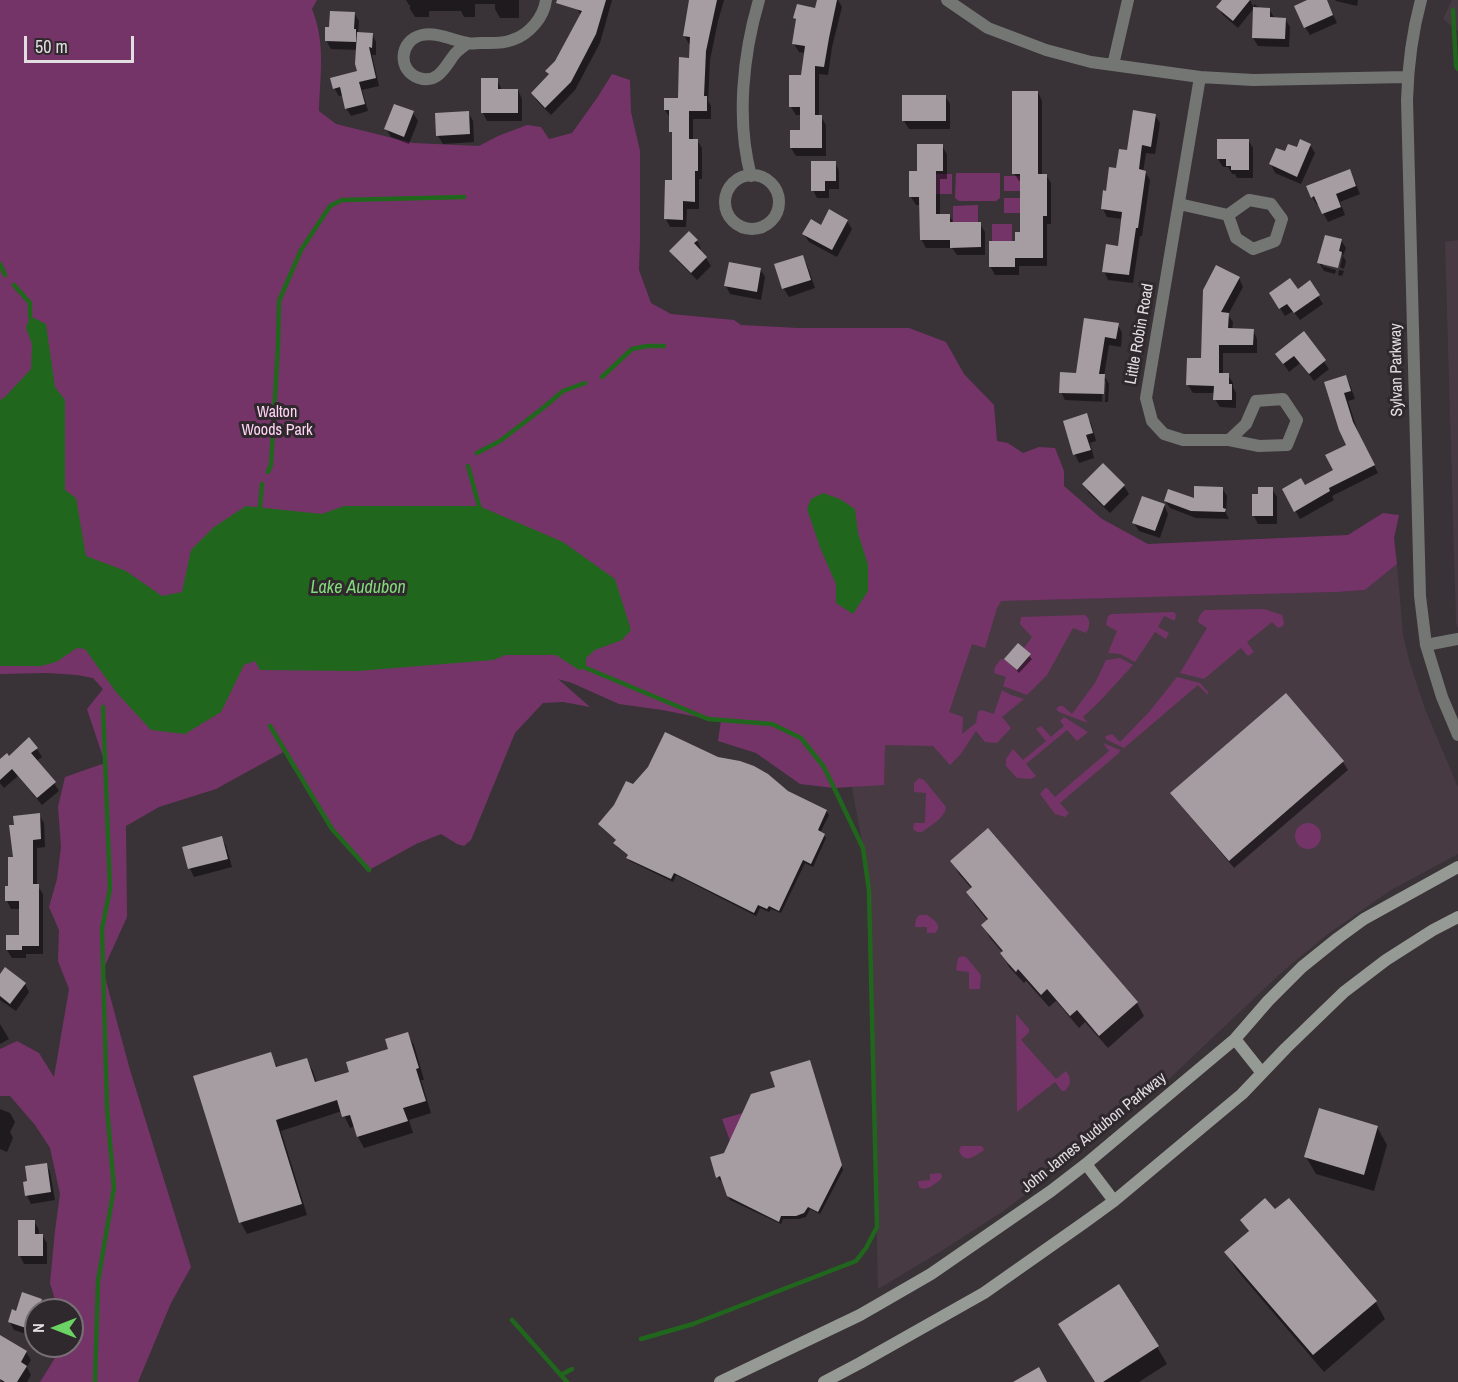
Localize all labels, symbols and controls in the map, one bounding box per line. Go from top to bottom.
scale bar [27,24,136,62]
text: 50 m [35,34,68,59]
street label: Little Robin Road [1122,282,1158,386]
street label: Sylvan Parkway [1387,323,1407,417]
park label: Walton Woods Park [241,403,313,441]
water label: Lake Audubon [310,577,406,599]
street label: John James Audubon Parkway [1018,1069,1170,1197]
north arrow [24,1298,84,1358]
text: N [27,1323,49,1333]

